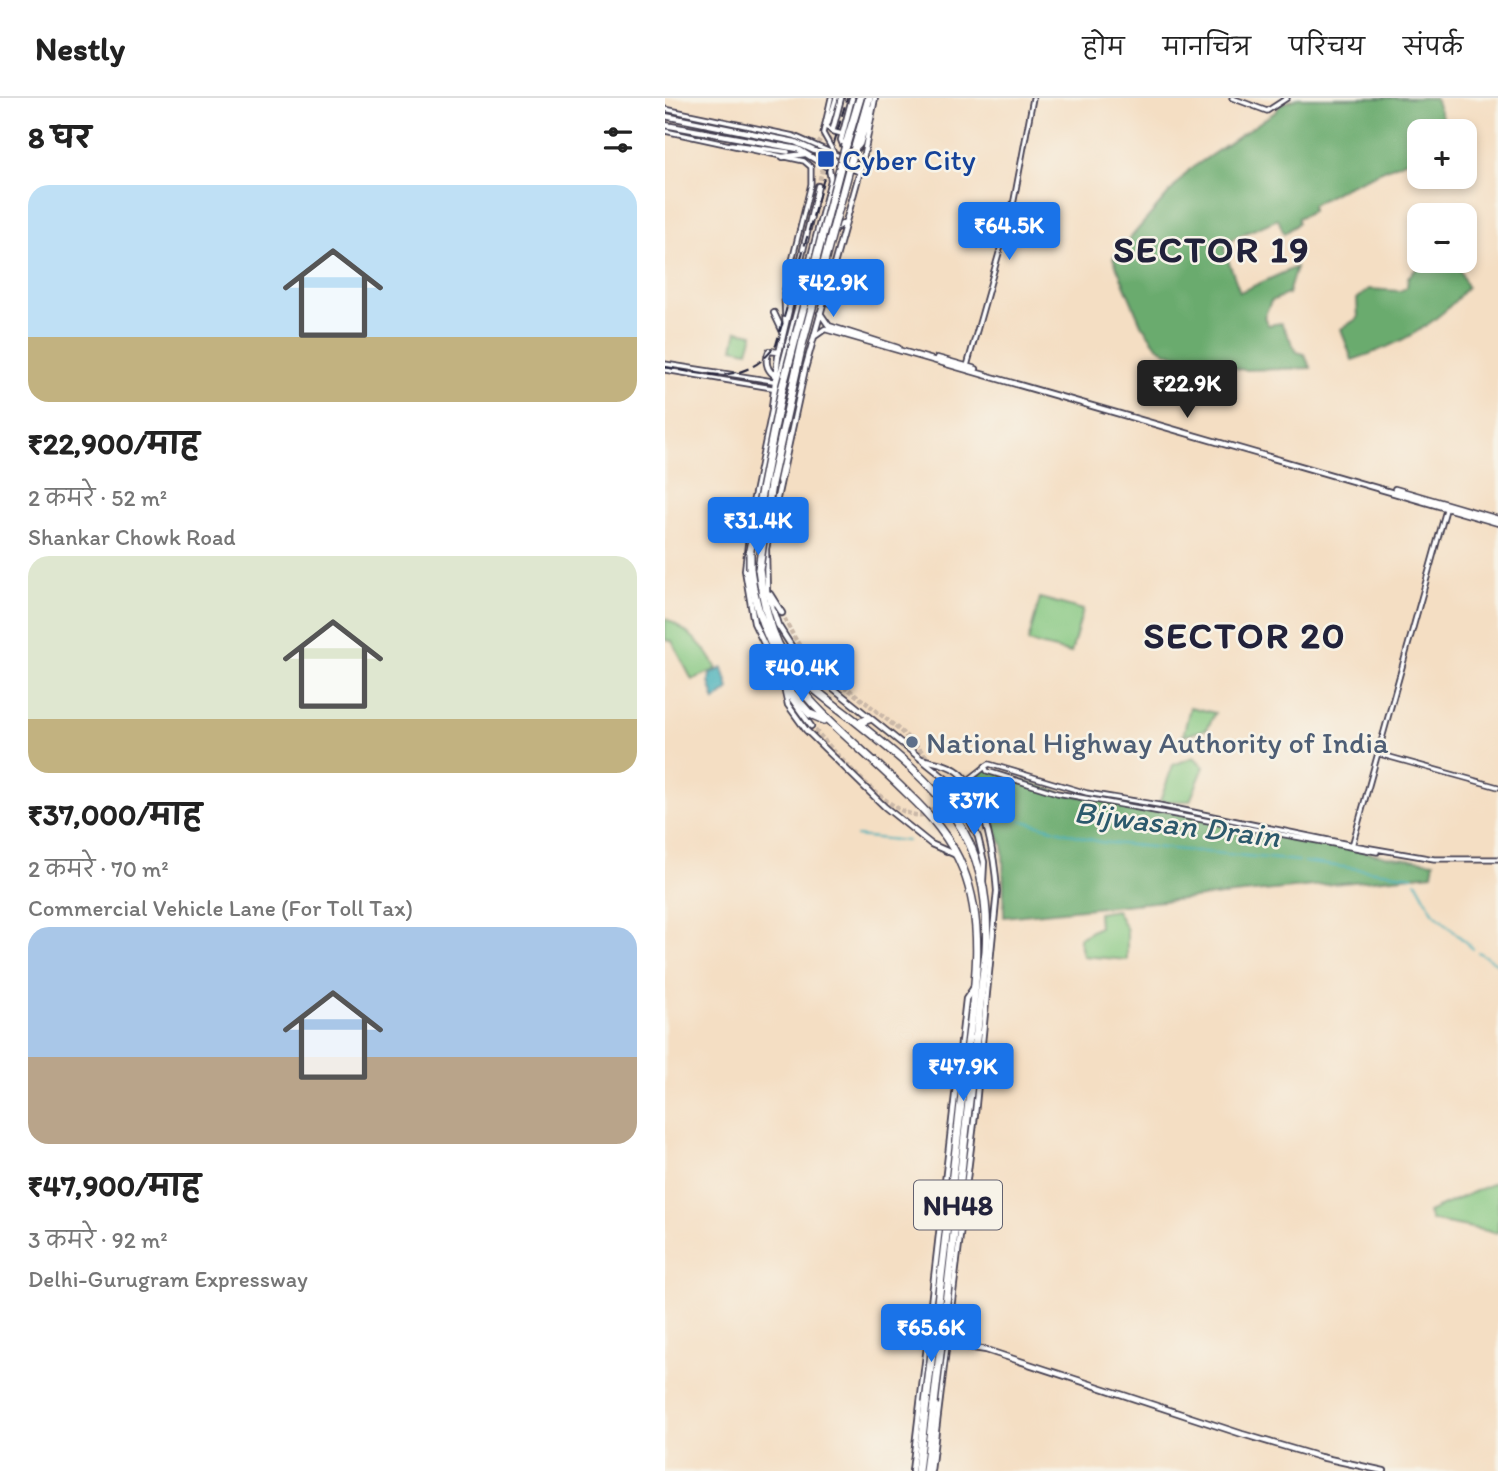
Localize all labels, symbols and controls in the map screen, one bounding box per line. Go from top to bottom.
text: Nestly [35,29,125,68]
text: होम [1082,32,1125,61]
text: मानचित्र [1163,32,1251,61]
text: परिचय [1289,32,1365,61]
text: संपर्क [1403,32,1463,61]
text: 8 घर [28,119,91,156]
map controls [1407,119,1477,273]
button: + [1407,119,1477,189]
icon: filters [599,121,637,159]
place label: Cyber City [842,141,976,178]
marker: Cyber City [816,149,836,169]
pin: ₹64.5K [952,202,1066,262]
button: − [1407,203,1477,273]
text: ₹64.5K [974,211,1044,239]
district label: SECTOR 19 [1113,227,1311,271]
icon: home [270,230,396,356]
pin: ₹42.9K [776,260,890,319]
text: ₹42.9K [798,268,868,296]
pin: ₹22.9K [1130,360,1244,420]
text: ₹22.9K [1153,369,1221,397]
text: ₹22,900/माह [28,425,199,462]
text: 2 कमरे · 52 m² [28,484,167,512]
pin: ₹31.4K [701,498,815,557]
text: ₹31.4K [724,506,792,534]
text: Shankar Chowk Road [28,523,236,551]
icon: home [270,601,396,727]
district label: SECTOR 20 [1143,613,1347,657]
pin: ₹40.4K [745,644,859,704]
text: ₹40.4K [765,653,839,681]
place label: National Highway Authority of India [926,724,1389,761]
marker: National Highway Authority of India [904,734,920,750]
pin: ₹37K [933,778,1015,837]
text: ₹37K [949,786,999,814]
water label: Bijwasan Drain [1072,793,1283,856]
text: ₹37,000/माह [28,796,202,833]
text: 2 कमरे · 70 m² [28,855,169,883]
text: Commercial Vehicle Lane (For Toll Tax) [28,894,413,922]
icon: home [270,972,396,1098]
pin: ₹47.9K [906,1044,1020,1103]
text: ₹47.9K [929,1052,997,1080]
text: ₹47,900/माह [28,1167,201,1204]
road number: NH48 [914,1180,1002,1230]
text: 3 कमरे · 92 m² [28,1226,168,1254]
text: Delhi-Gurugram Expressway [28,1265,308,1293]
pin: ₹65.6K [874,1304,988,1364]
text: ₹65.6K [897,1313,965,1341]

